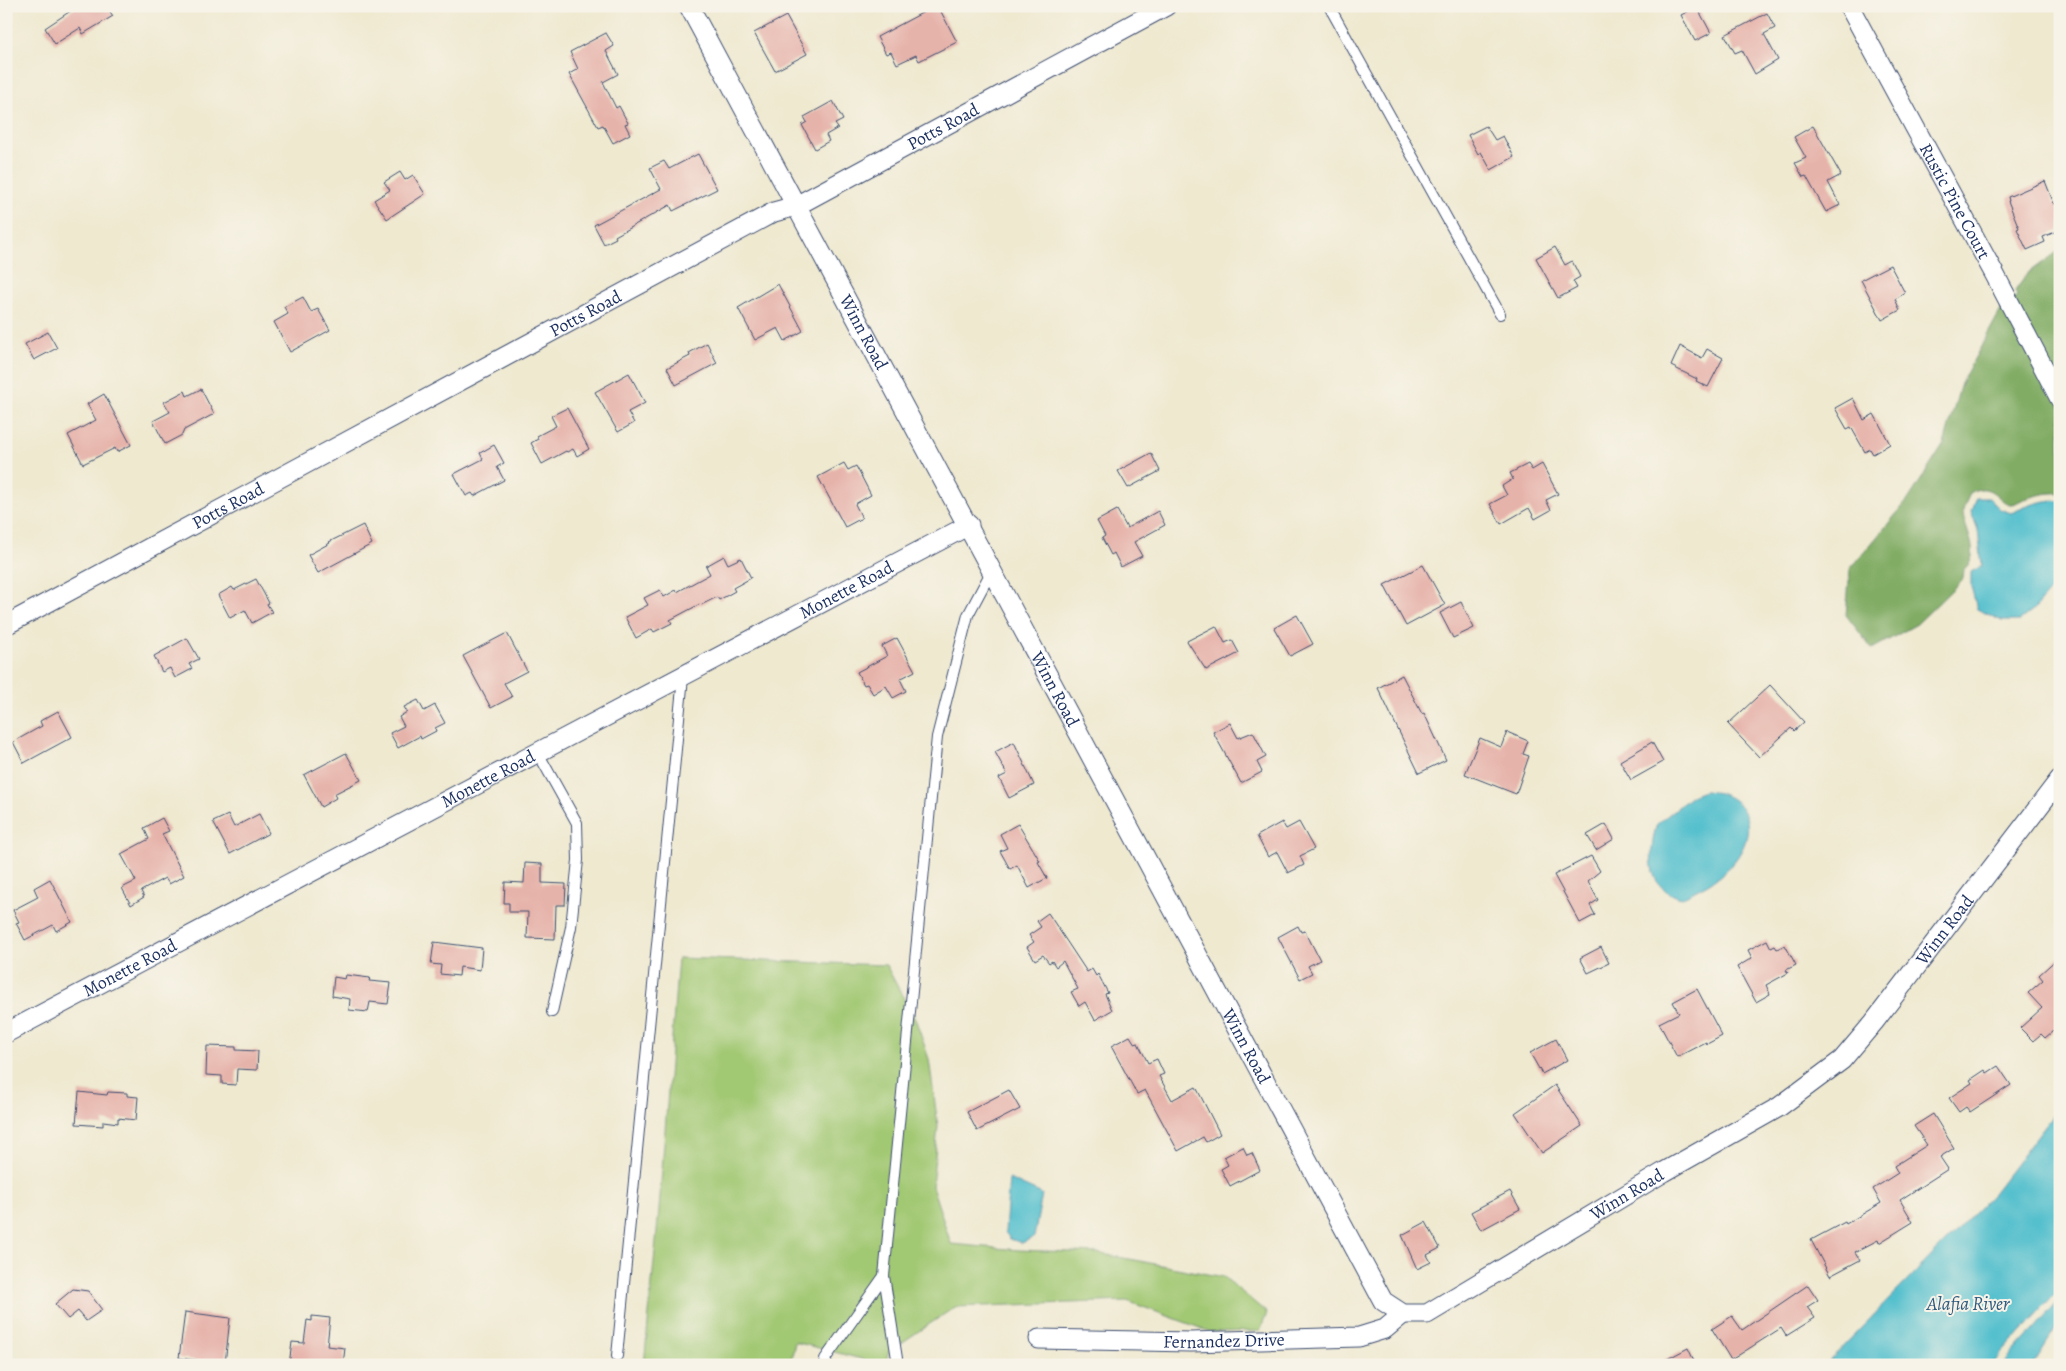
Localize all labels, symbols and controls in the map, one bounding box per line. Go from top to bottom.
street label: Potts Road [903,97,984,156]
street label: Rustic Pine Court [1914,139,1996,263]
street label: Potts Road [545,284,626,342]
street label: Winn Road [833,289,894,374]
street label: Potts Road [188,476,268,535]
street label: Monette Road [795,555,898,624]
street label: Winn Road [1025,646,1085,731]
street label: Monette Road [437,744,539,813]
street label: Winn Road [1910,890,1979,970]
street label: Monette Road [79,933,181,1002]
street label: Winn Road [1216,1003,1276,1088]
street label: Winn Road [1585,1163,1668,1226]
water label: Alafia River [1926,1291,2011,1317]
street label: Fernandez Drive [1163,1327,1285,1354]

